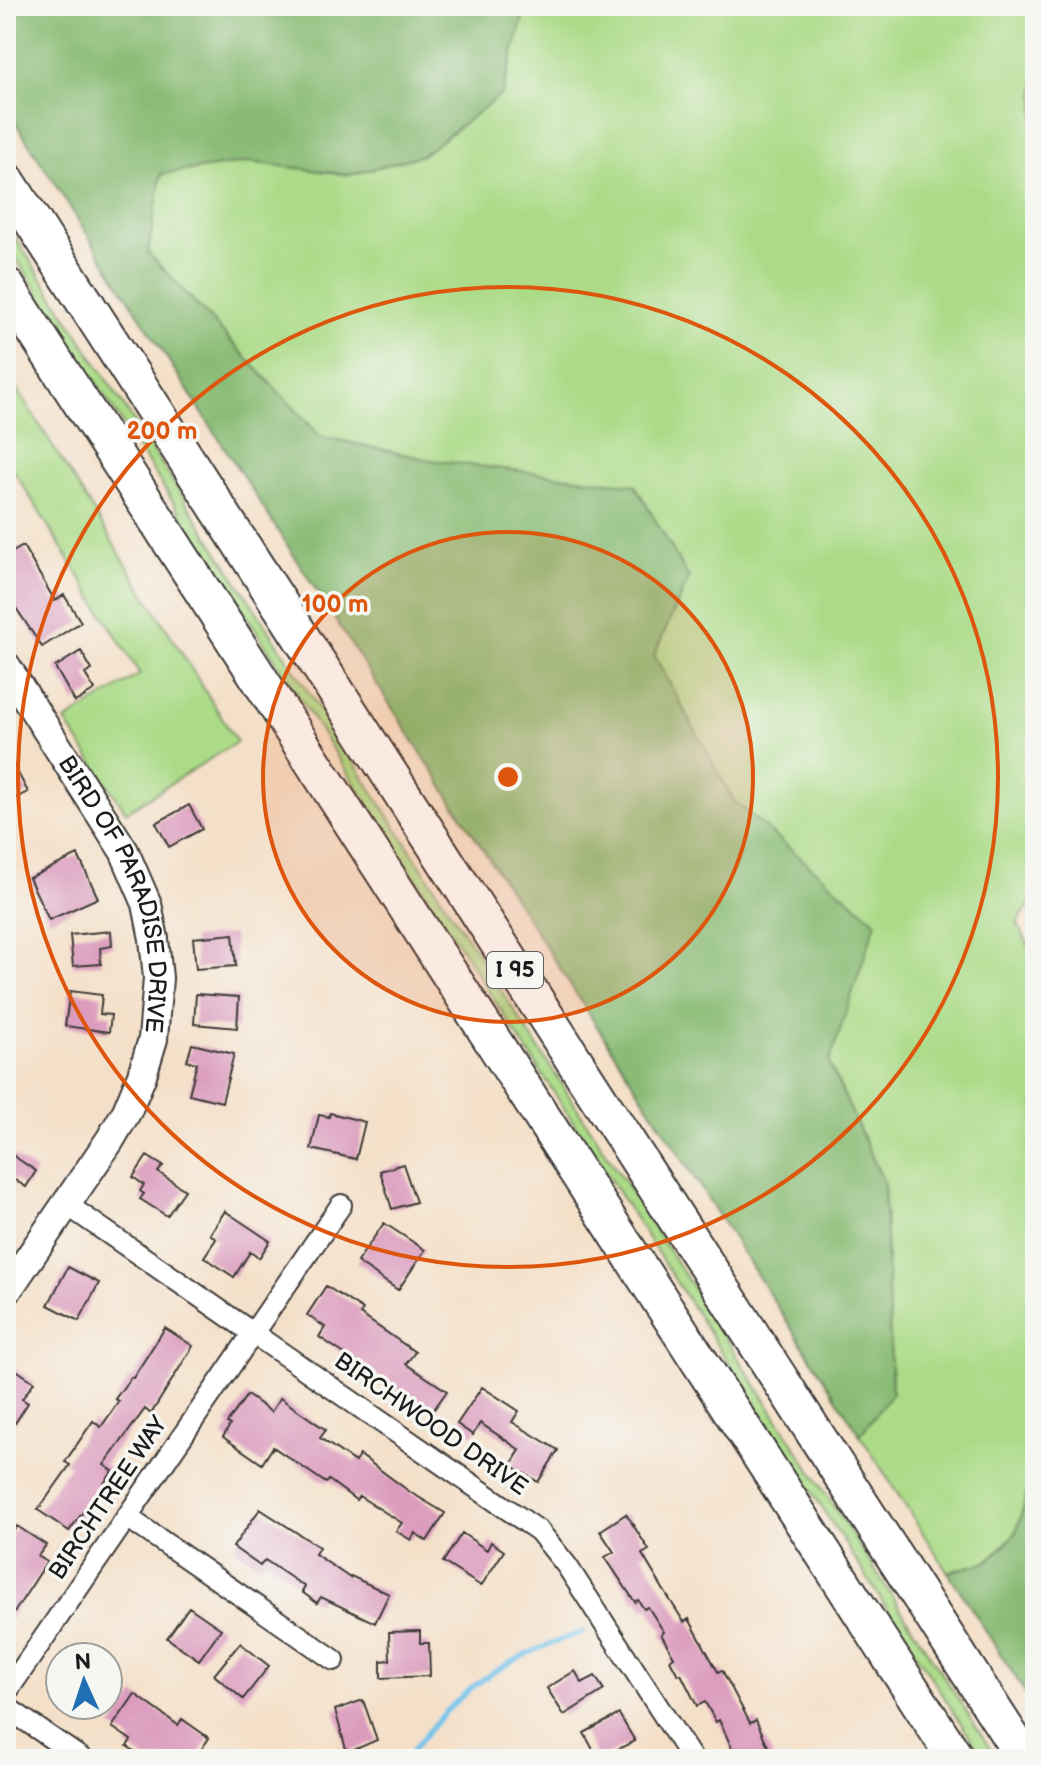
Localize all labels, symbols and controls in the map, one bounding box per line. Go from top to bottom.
text: 200 m [127,417,197,446]
text: 100 m [302,590,368,619]
street label: BIRD OF PARADISE DRIVE [52,750,172,1034]
centre of rings [494,763,522,791]
road number: I 95 [487,952,543,988]
street label: BIRCHWOOD DRIVE [329,1346,533,1502]
street label: BIRCHTREE WAY [43,1410,174,1585]
north arrow [44,1641,124,1721]
text: N [74,1649,92,1676]

